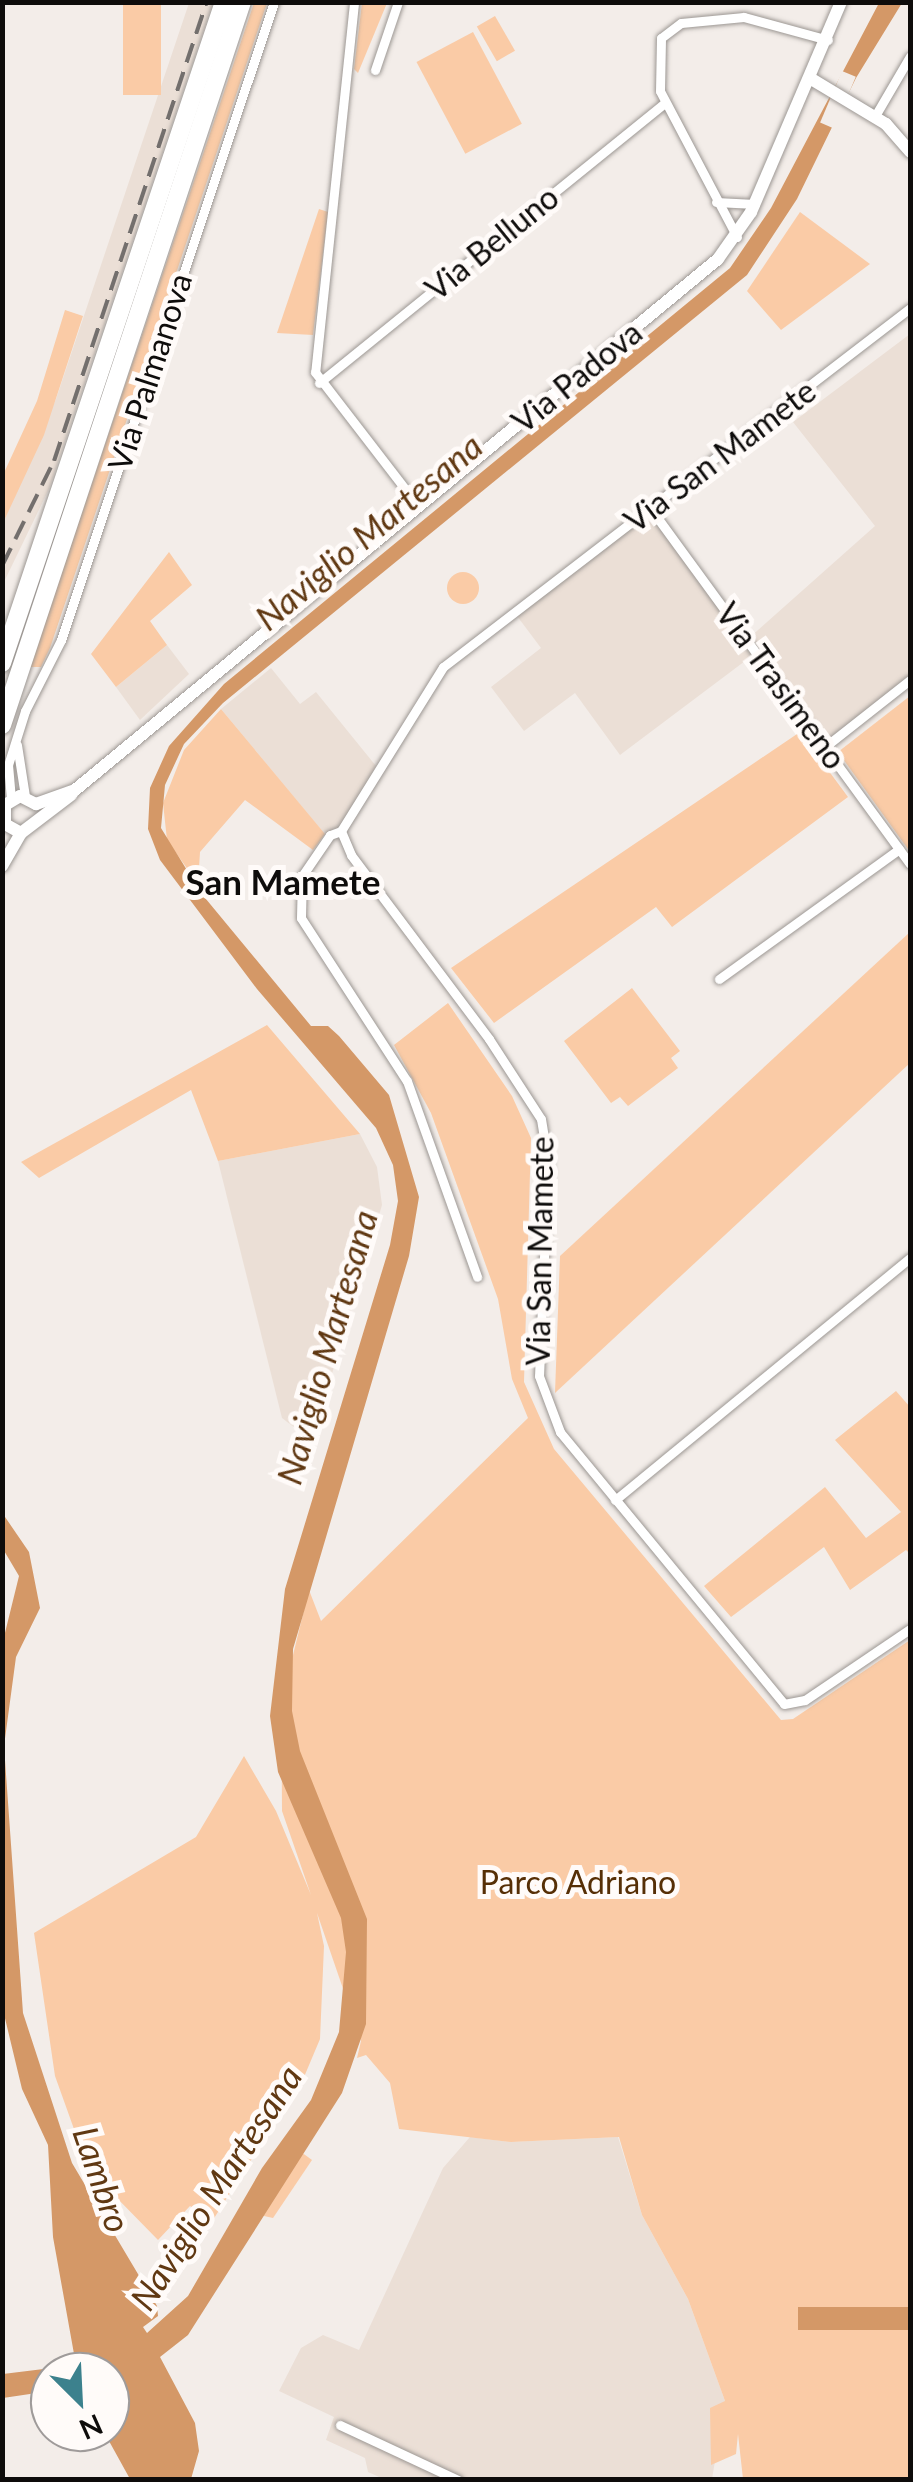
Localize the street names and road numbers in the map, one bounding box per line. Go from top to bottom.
street label: Via Belluno [418,178,566,308]
street label: Via Palmanova [100,268,200,476]
street label: Via Padova [504,313,650,441]
street label: Via San Mamete [617,372,823,540]
street label: Via Trasimeno [708,595,854,777]
street label: Via San Mamete [519,1136,561,1366]

